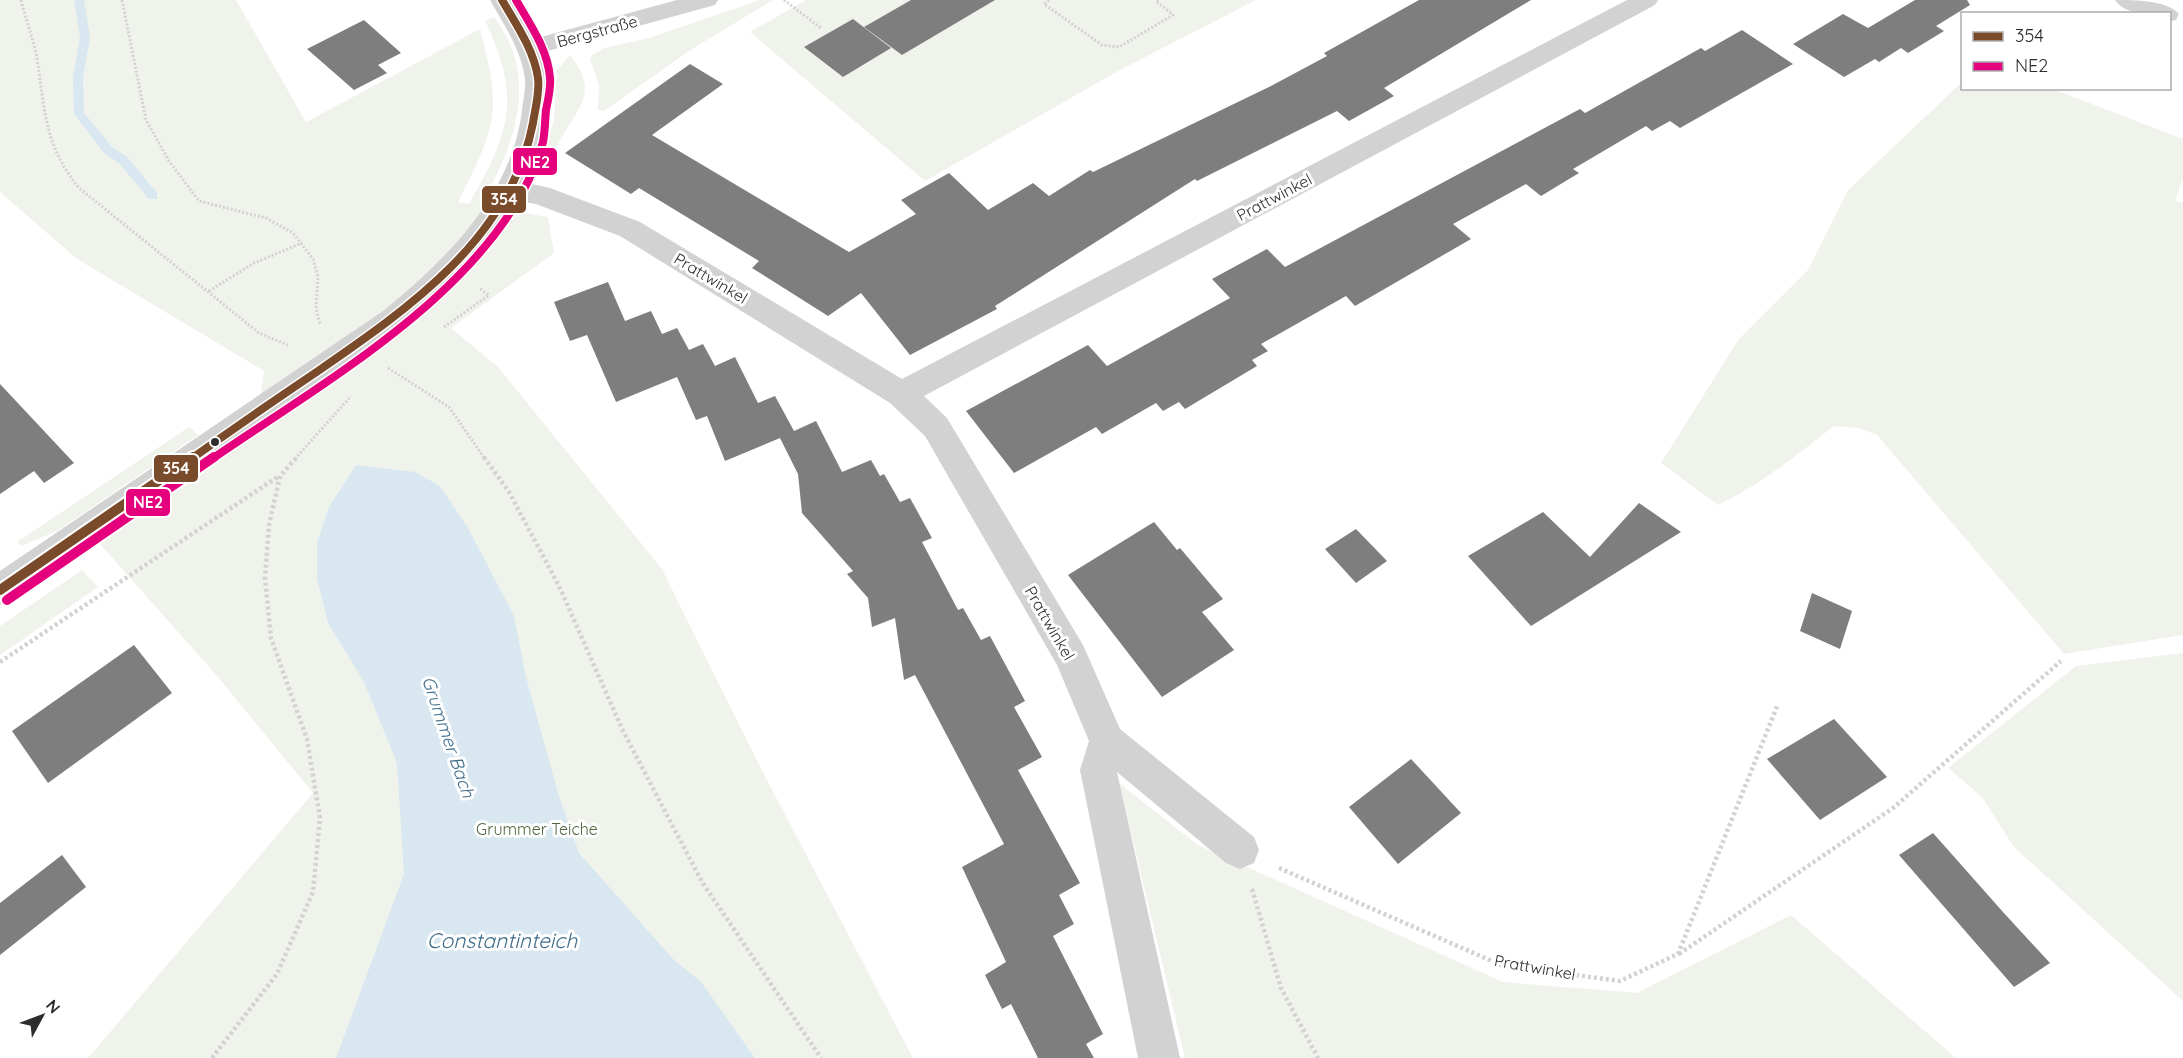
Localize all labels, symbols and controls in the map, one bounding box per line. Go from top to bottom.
street label: Bergstraße [555,11,639,51]
legend [1961,12,2171,90]
text: 354 [2015,24,2044,47]
text: NE2 [2015,54,2048,77]
line badge: NE2 [512,147,558,176]
text: NE2 [520,152,550,172]
street label: Prattwinkel [1233,169,1315,225]
line badge: 354 [481,185,527,214]
text: 354 [490,189,518,209]
street label: Prattwinkel [671,248,751,308]
unlabelled marker [209,436,221,448]
line badge: 354 [153,454,199,483]
text: 354 [162,458,190,478]
line badge: NE2 [125,488,171,517]
text: NE2 [133,492,163,512]
street label: Prattwinkel [1021,582,1079,664]
water label: Grummer Bach [417,673,480,801]
park label: Grummer Teiche [476,819,598,839]
water label: Constantinteich [427,927,578,953]
street label: Prattwinkel [1493,950,1577,984]
north arrow [12,986,72,1046]
text: N [42,995,65,1017]

